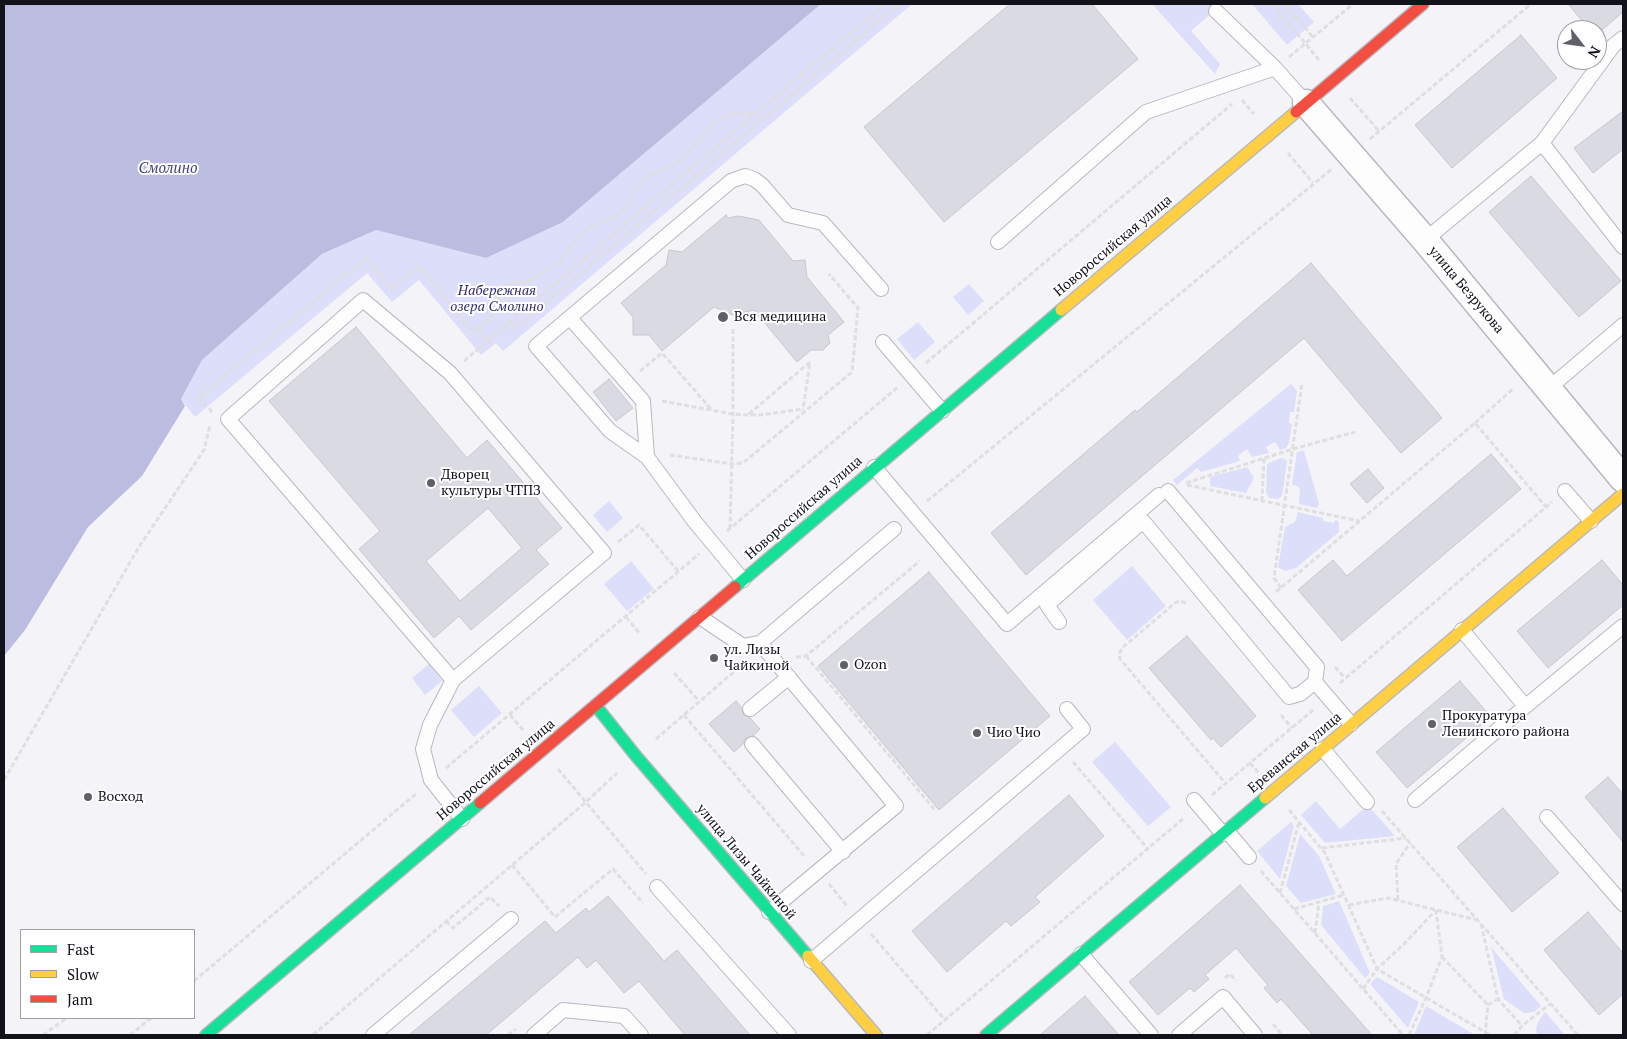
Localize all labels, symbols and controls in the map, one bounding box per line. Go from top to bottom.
north arrow [1557,20,1607,70]
text: N [1584,43,1605,62]
water label: Смолино [138,160,198,178]
street label: Новороссийская улица [1050,192,1176,300]
street label: улица Безрукова [1425,243,1507,337]
park label: Набережная озера Смолино [450,283,544,316]
place label: Вся медицина [734,309,826,325]
marker: Вся медицина [716,310,730,324]
street label: Новороссийская улица [742,453,866,563]
place label: Дворец культуры ЧТПЗ [441,467,541,500]
marker: Дворец культуры ЧТПЗ [425,477,437,489]
place label: ул. Лизы Чайкиной [724,642,790,674]
marker: ул. Лизы Чайкиной [708,652,720,664]
place label: Ozon [854,657,887,673]
marker: Ozon [838,659,850,671]
place label: Прокуратура Ленинского района [1442,708,1570,740]
street label: Ереванская улица [1245,709,1345,797]
street label: Новороссийская улица [433,716,559,824]
marker: Прокуратура Ленинского района [1426,718,1438,730]
place label: Чио Чио [987,725,1041,741]
marker: Чио Чио [971,727,983,739]
place label: Восход [98,789,143,805]
marker: Восход [82,791,94,803]
street label: улица Лизы Чайкиной [693,801,799,923]
legend [20,929,195,1019]
text: Fast [67,939,95,959]
text: Slow [67,964,99,984]
text: Jam [67,989,93,1009]

